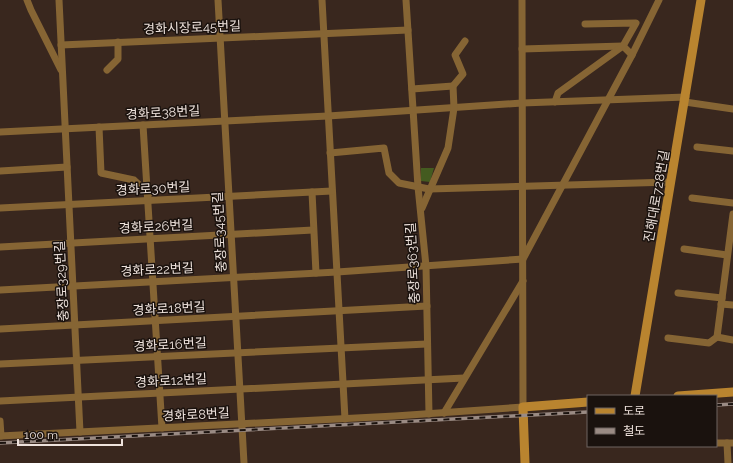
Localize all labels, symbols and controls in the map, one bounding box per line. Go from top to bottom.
street label: 경화시장로45번길 [143,18,241,37]
street label: 경화로38번길 [125,103,201,122]
street label: 진해대로728번길 [641,149,672,243]
street label: 경화로30번길 [115,179,191,198]
street label: 충장로345번길 [210,191,229,273]
street label: 경화로26번길 [118,217,194,236]
street label: 충장로363번길 [403,222,422,304]
street label: 충장로329번길 [52,240,71,322]
street label: 경화로22번길 [120,260,194,279]
street label: 경화로18번길 [132,299,206,318]
street label: 경화로16번길 [133,335,207,354]
street label: 경화로12번길 [135,371,207,390]
legend [587,395,717,447]
text: 도로 [623,404,645,418]
street label: 경화로8번길 [162,405,230,424]
scale bar [18,421,122,447]
text: 철도 [623,424,645,438]
text: 100 m [24,428,58,442]

